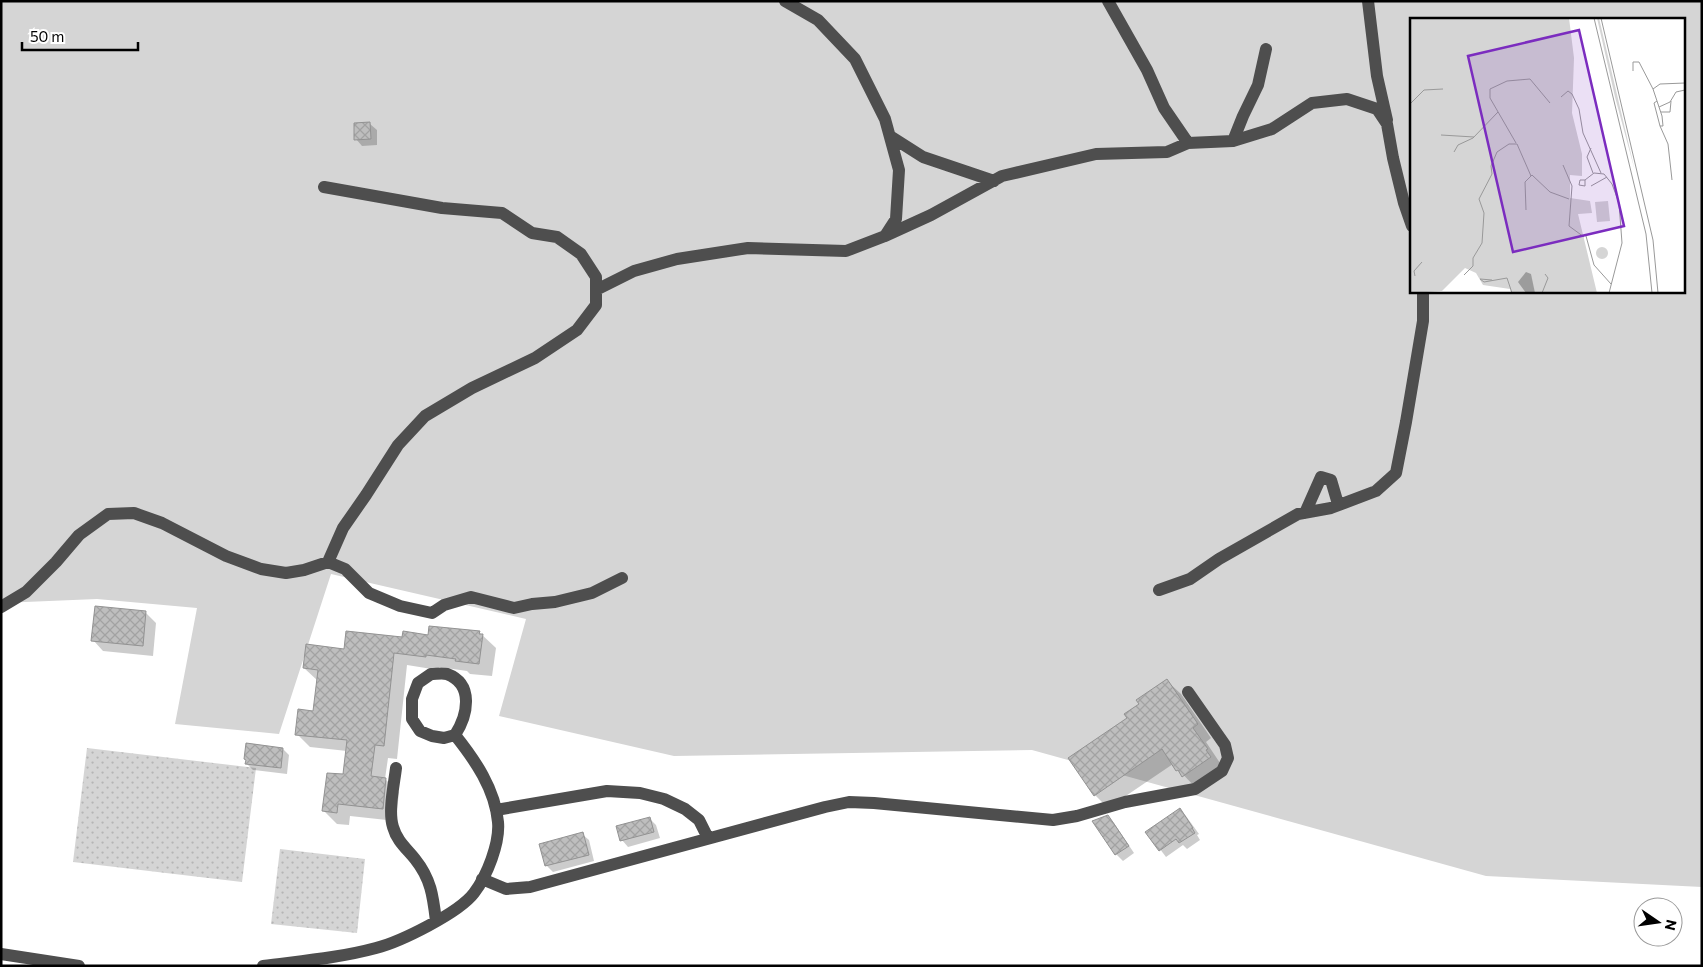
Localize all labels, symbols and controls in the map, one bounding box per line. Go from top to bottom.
inset map [1410,18,1686,292]
scale bar [22,20,139,52]
text: 50 m [30,27,64,45]
north arrow [1633,897,1683,947]
text: N [1662,918,1681,932]

